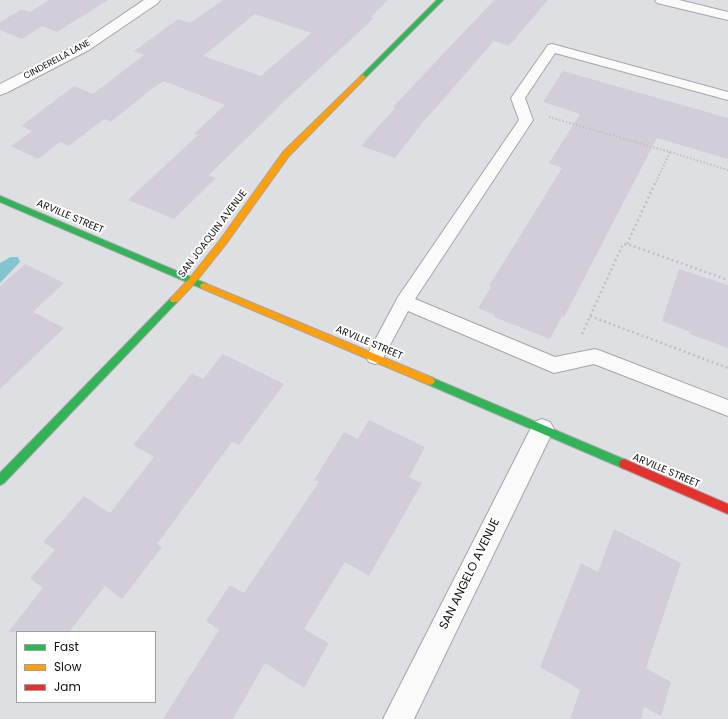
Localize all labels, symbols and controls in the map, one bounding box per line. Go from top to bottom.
street label: CINDERELLA LANE [22,38,92,82]
street label: SAN JOAQUIN AVENUE [176,188,250,280]
street label: ARVILLE STREET [35,198,105,236]
street label: ARVILLE STREET [334,324,404,362]
street label: ARVILLE STREET [631,452,701,490]
street label: SAN ANGELO AVENUE [437,516,503,632]
legend [16,631,156,703]
text: Fast [54,638,79,655]
text: Slow [54,658,82,675]
text: Jam [54,678,81,695]

